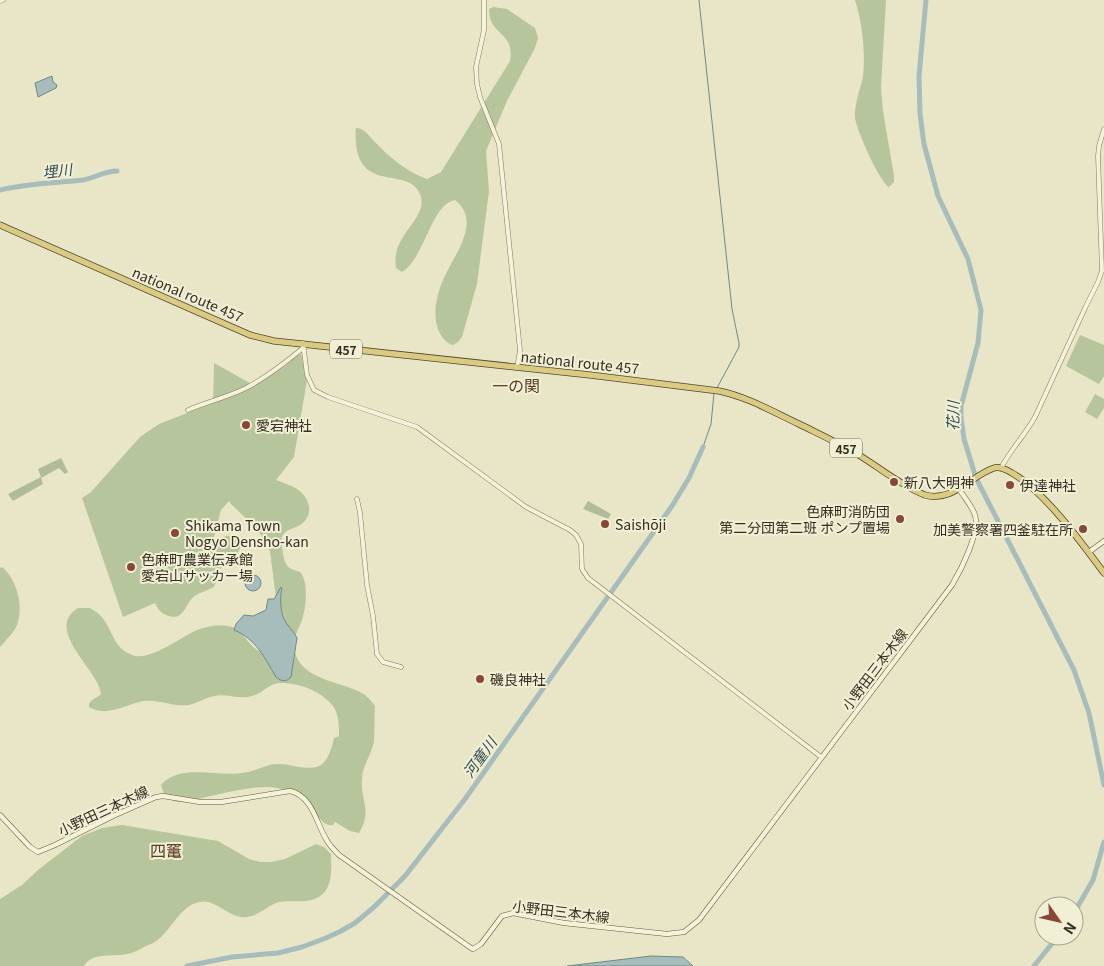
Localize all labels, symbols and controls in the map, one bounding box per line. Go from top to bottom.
water label: 埋川 [41,158,75,182]
street label: national route 457 [129,262,247,326]
road number: 457 [330,339,362,358]
street label: national route 457 [520,346,640,378]
district label: 一の関 [492,373,540,397]
water label: 花川 [941,399,963,431]
place label: 愛宕神社 [256,415,312,435]
marker: 愛宕神社 [240,419,252,431]
road number: 457 [830,438,862,458]
place label: 新八大明神 [904,472,974,492]
place label: 伊達神社 [1020,475,1076,495]
marker: 新八大明神 [888,476,900,488]
marker: 伊達神社 [1004,479,1016,491]
place label: 色麻町消防団 第二分団第二班 ポンプ置場 [719,501,890,537]
marker: 色麻町消防団 第二分団第二班 ポンプ置場 [894,513,906,525]
place label: Saishōji [615,514,666,534]
place label: Shikama Town Nogyo Densho-kan [185,515,309,551]
marker: Saishōji [599,518,611,530]
place label: 加美警察署四釜駐在所 [933,519,1073,539]
marker: 加美警察署四釜駐在所 [1077,523,1089,535]
marker: Shikama Town Nogyo Densho-kan [169,527,181,539]
place label: 色麻町農業伝承館 愛宕山サッカー場 [141,549,253,585]
marker: 色麻町農業伝承館 愛宕山サッカー場 [125,561,137,573]
street label: 小野田三本木線 [837,624,911,714]
place label: 磯良神社 [490,669,546,689]
marker: 磯良神社 [474,673,486,685]
water label: 河童川 [457,731,502,781]
street label: 小野田三本木線 [54,780,152,840]
district label: 四竃 [150,838,182,862]
street label: 小野田三本木線 [511,895,611,927]
north arrow [1034,896,1084,946]
text: N [1059,919,1082,939]

